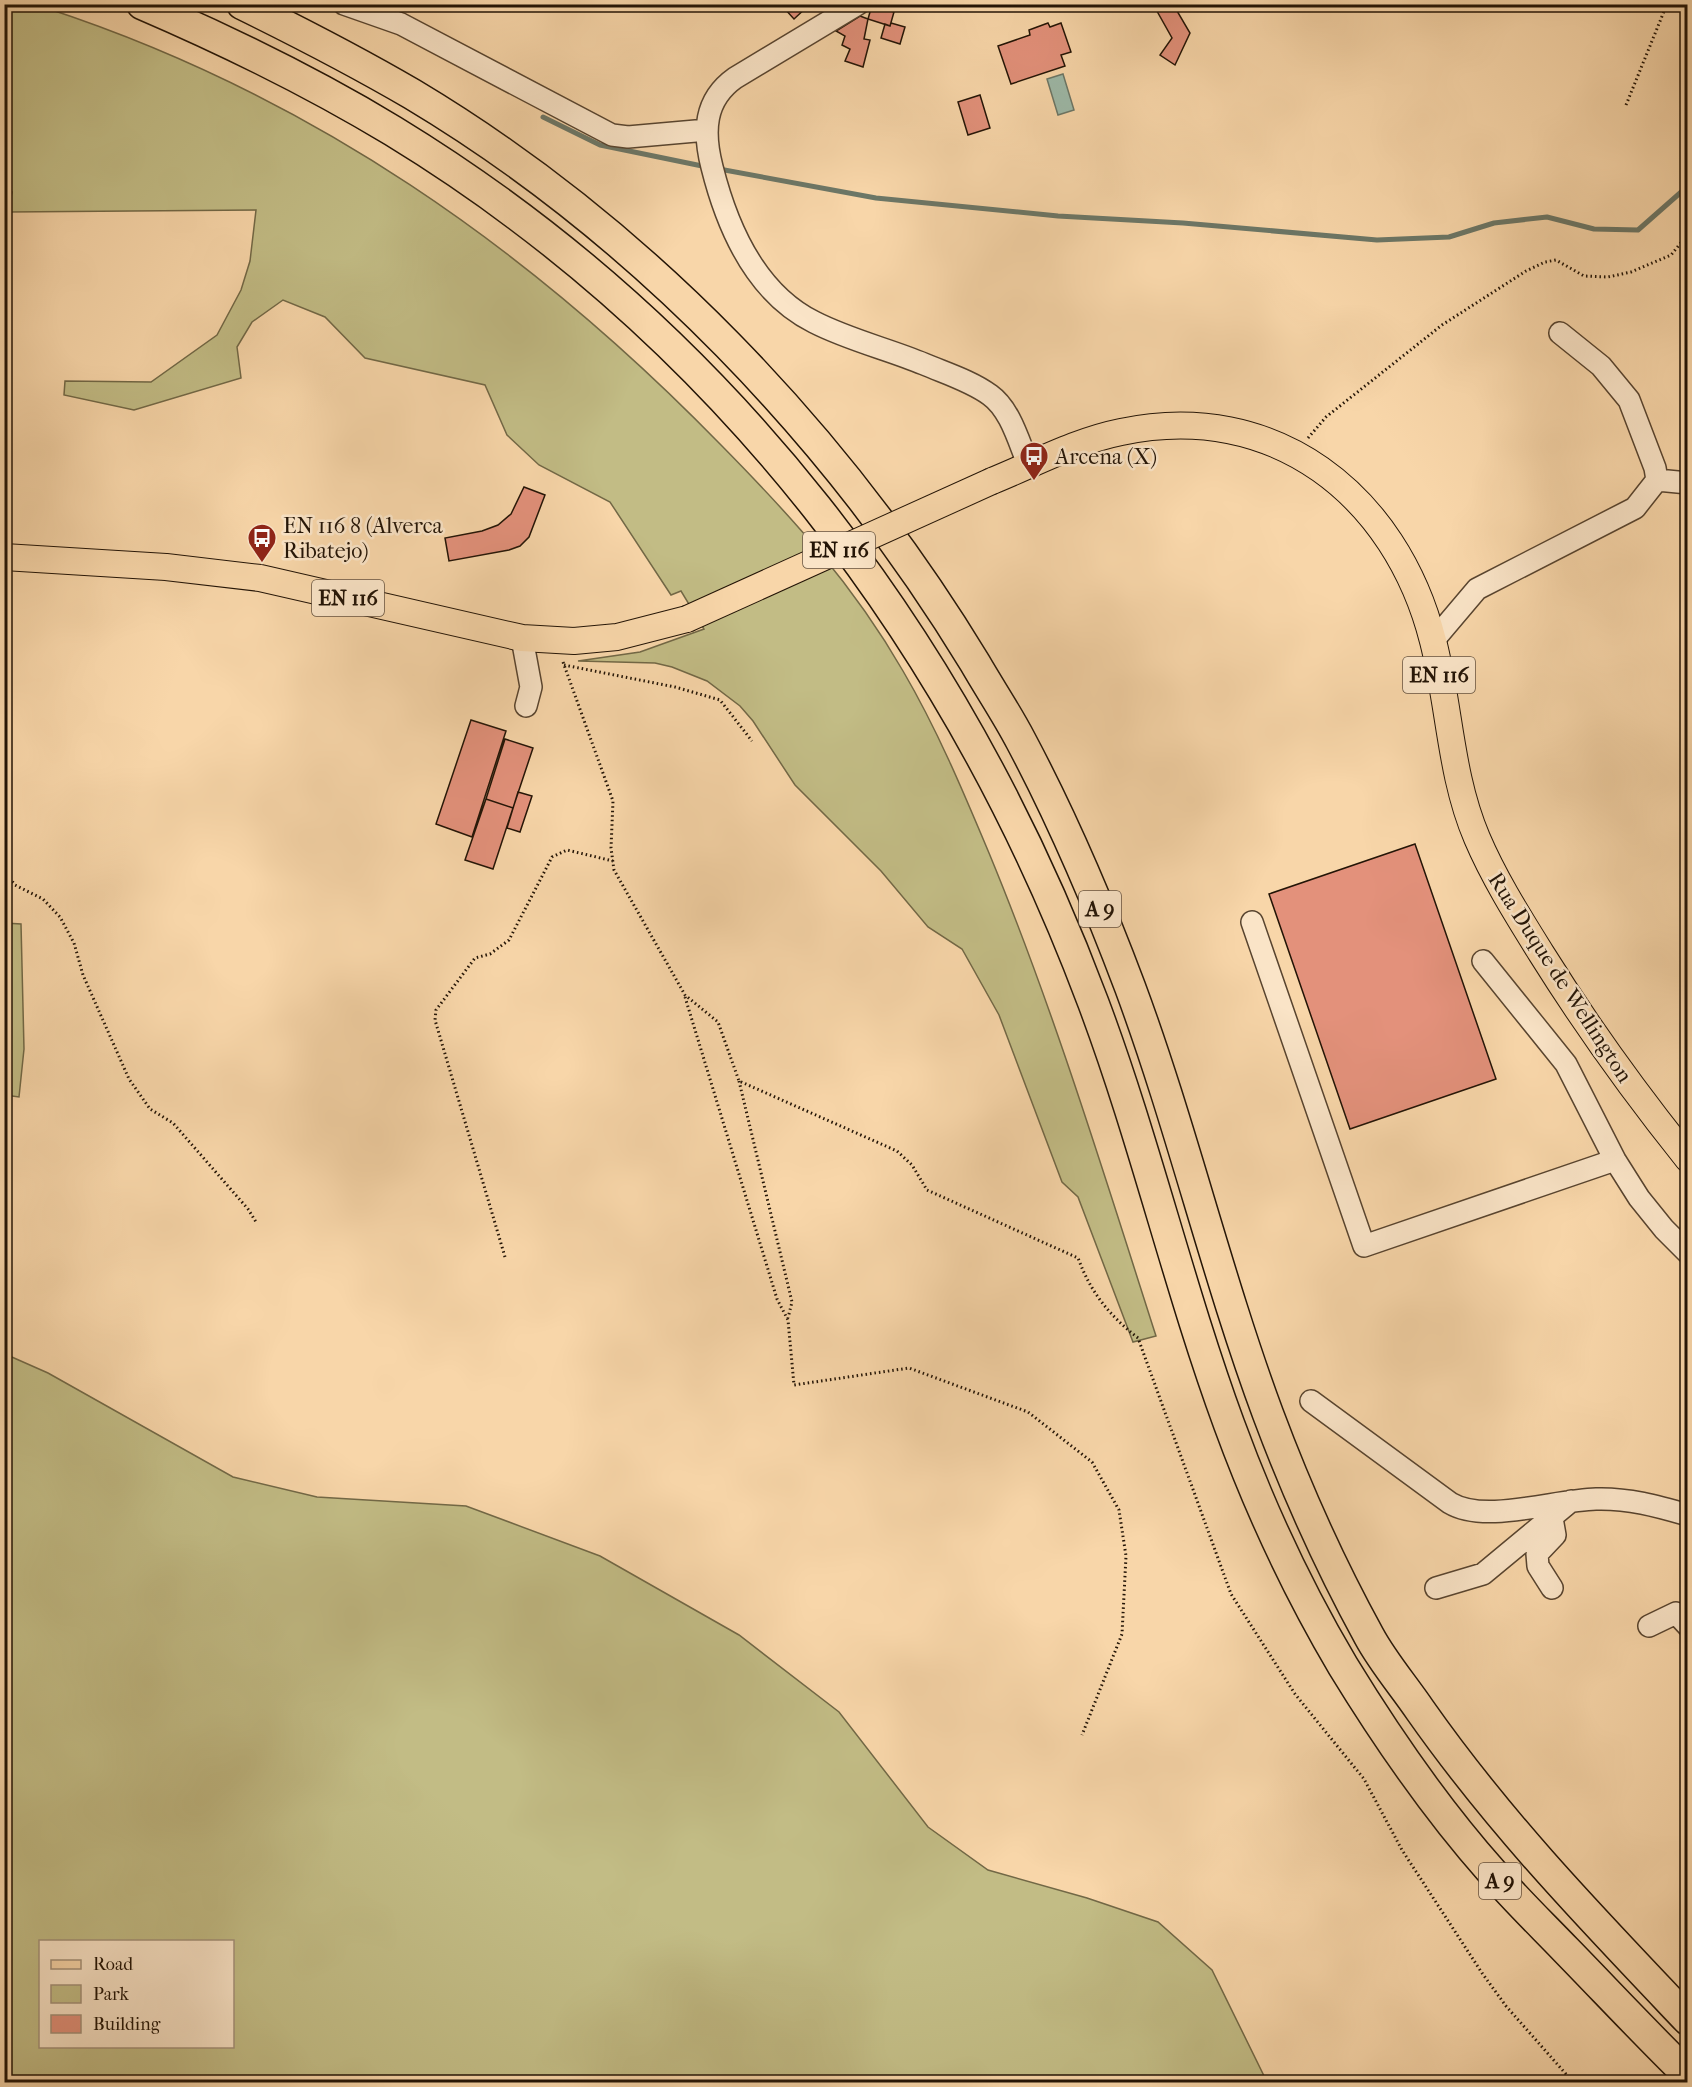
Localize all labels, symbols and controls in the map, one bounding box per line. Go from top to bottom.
bus stop icon: Arcena (X) [1018,440,1050,482]
place label: Arcena (X) [1054,444,1157,470]
place label: EN 116 8 (Alverca Ribatejo) [283,513,443,564]
bus stop icon: EN 116 8 (Alverca Ribatejo) [246,522,278,564]
road number: EN 116 [803,532,875,568]
road number: EN 116 [312,580,384,616]
road number: EN 116 [1403,657,1475,693]
street label: Rua Duque de Wellington [1483,868,1638,1088]
road number: A 9 [1079,891,1121,927]
road number: A 9 [1479,1863,1521,1899]
legend [39,1940,234,2048]
text: Road [93,1954,133,1975]
text: Park [93,1984,130,2005]
text: Building [93,2014,161,2035]

